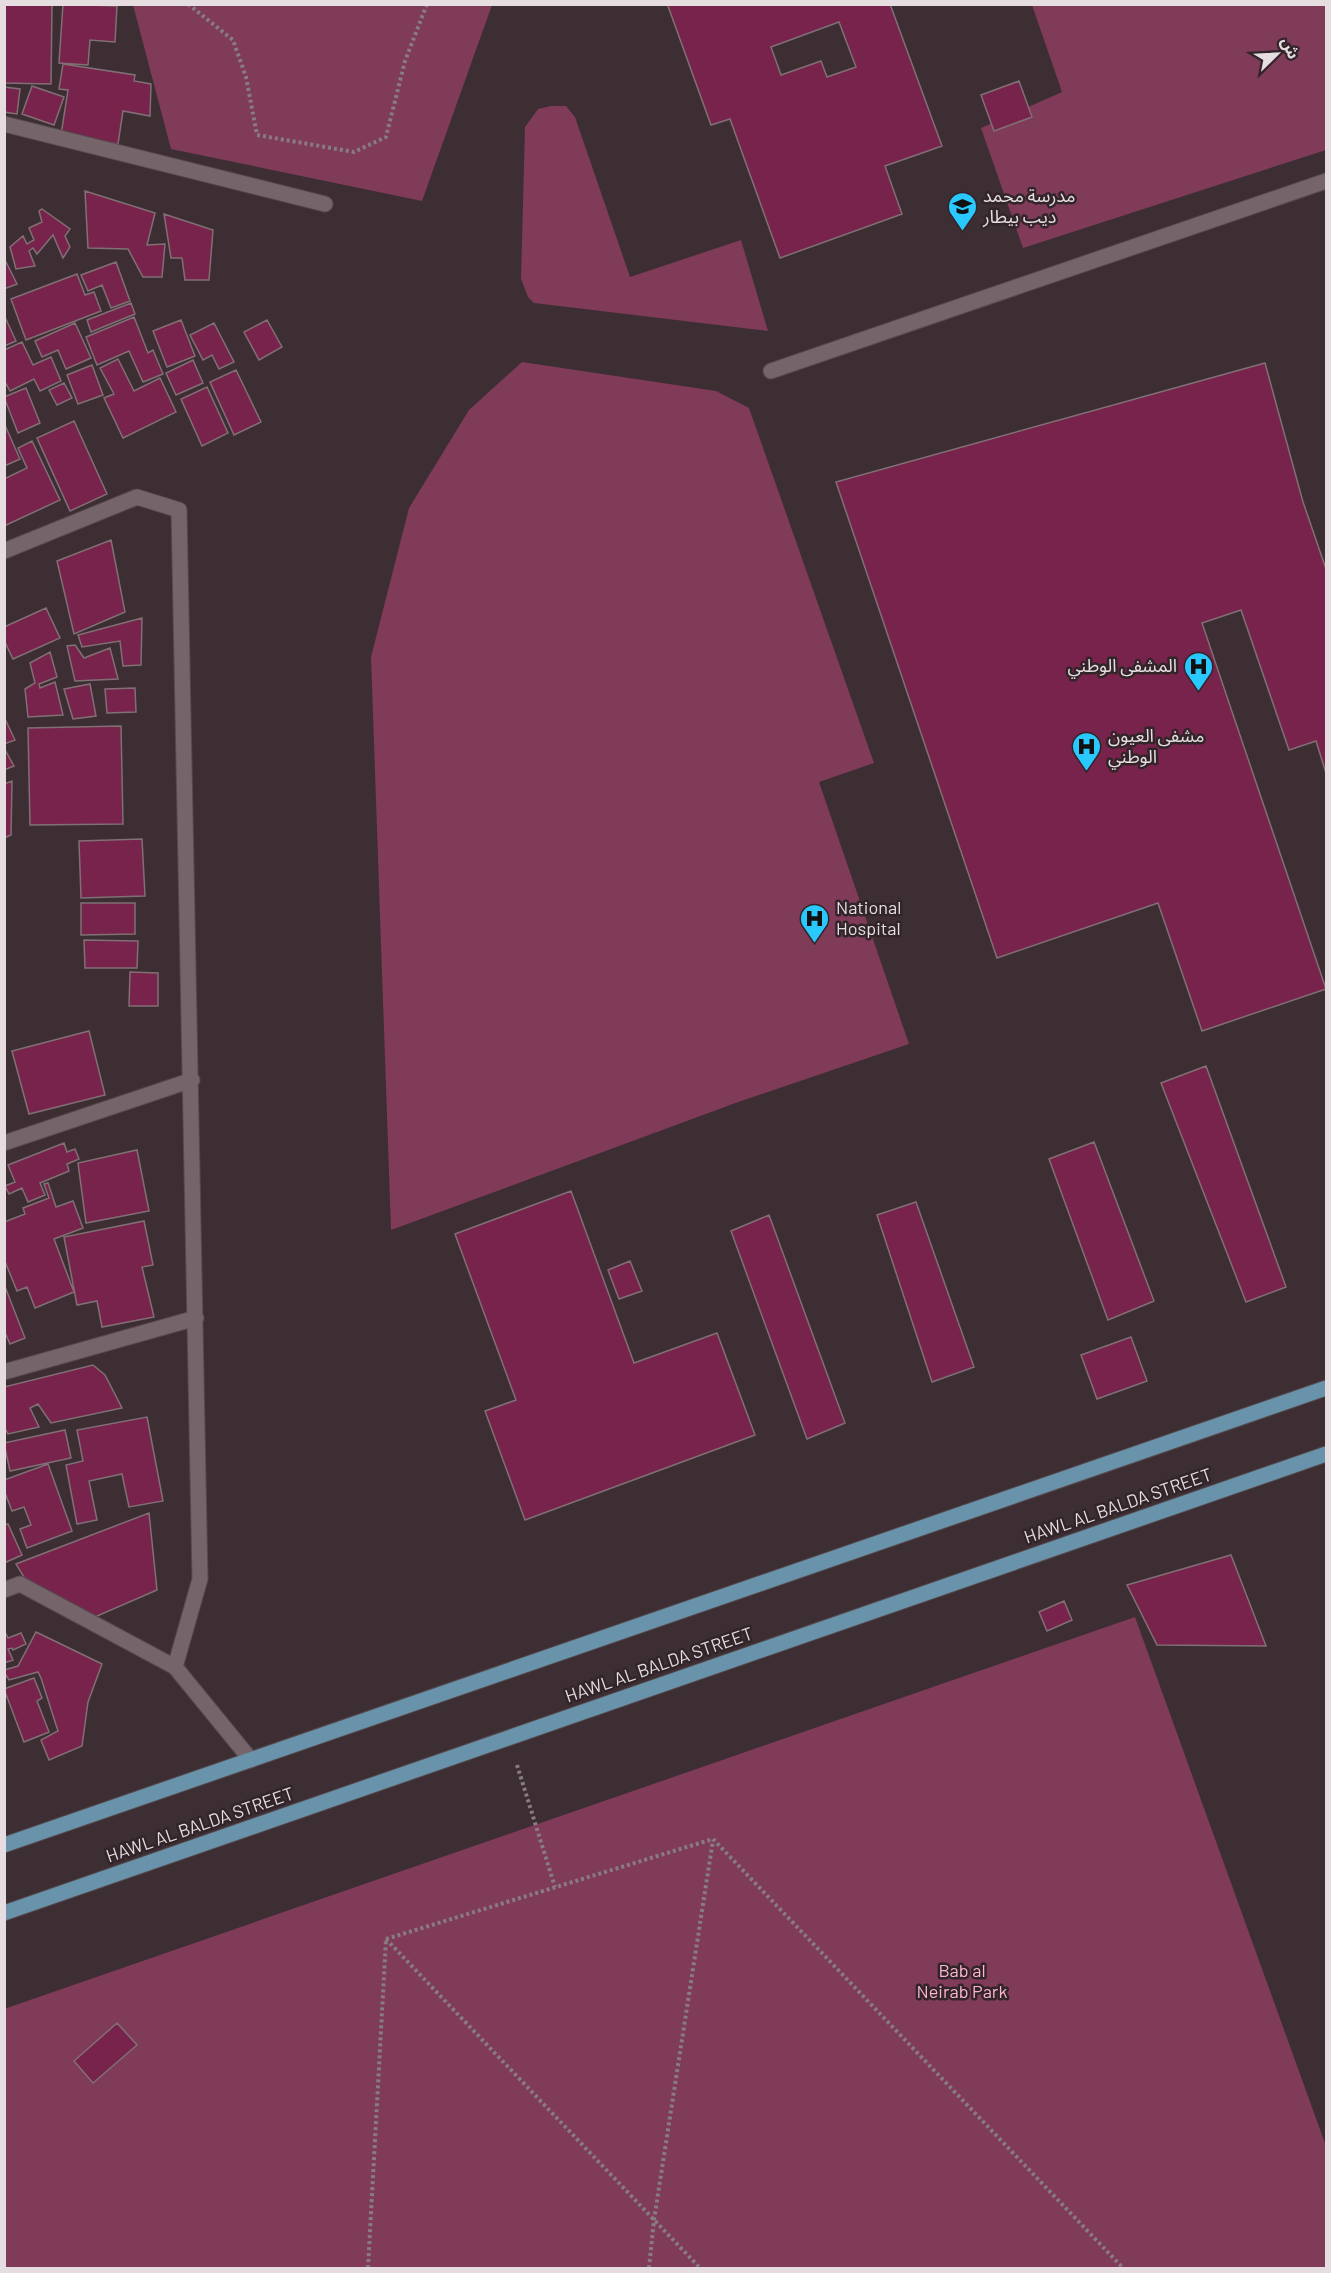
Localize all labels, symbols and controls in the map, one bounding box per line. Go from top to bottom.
north arrow [1247,24,1307,84]
text: ش [1277,34,1304,62]
place label: مدرسة محمد ديب بيطار [982,184,1075,228]
school or university icon: مدرسة محمد ديب بيطار [946,190,978,232]
hospital icon: المشفى الوطني [1182,650,1214,692]
place label: المشفى الوطني [1068,654,1177,679]
place label: مشفى العيون الوطني [1108,724,1204,770]
hospital icon: مشفى العيون الوطني [1071,730,1103,772]
place label: National Hospital [836,896,901,939]
hospital icon: National Hospital [799,902,831,944]
street label: HAWL AL BALDA STREET [1021,1463,1214,1548]
street label: HAWL AL BALDA STREET [562,1622,755,1707]
street label: HAWL AL BALDA STREET [103,1782,296,1867]
park label: Bab al Neirab Park [917,1959,1007,2002]

